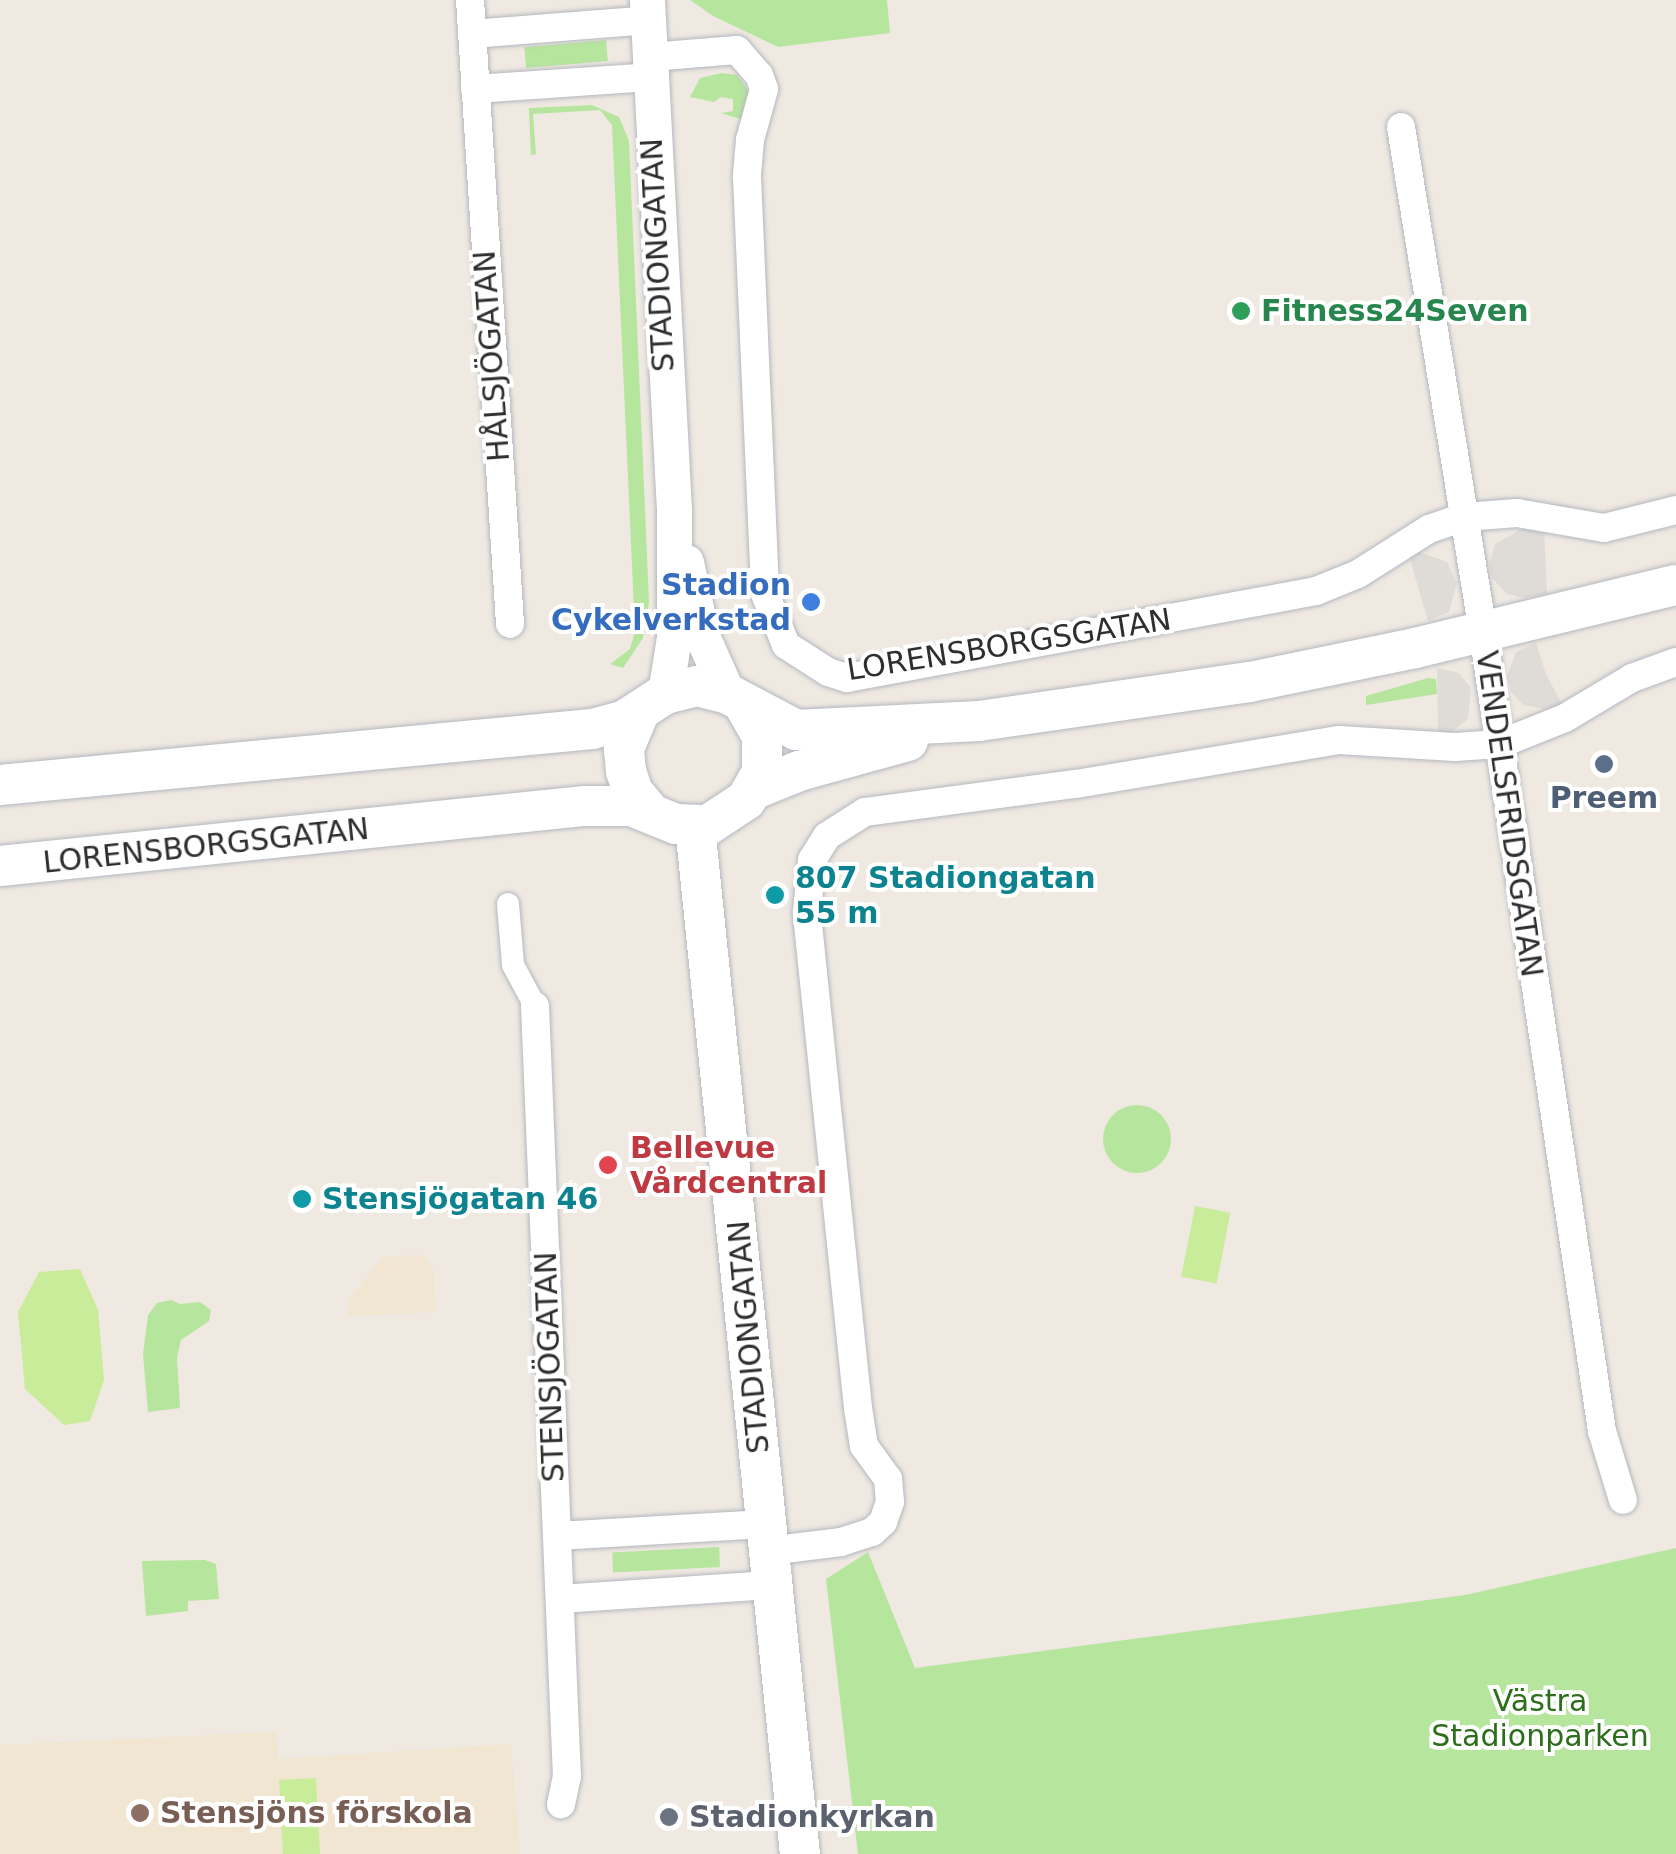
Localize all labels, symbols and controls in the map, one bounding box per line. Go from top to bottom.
street label: STADIONGATAN [634,137,682,373]
street label: HÅLSJÖGATAN [467,249,517,463]
place label: Fitness24Seven [1261,293,1528,329]
marker: Fitness24Seven [1230,300,1252,322]
place label: Stadion Cykelverkstad [551,567,791,638]
marker: Stadion Cykelverkstad [800,591,822,613]
street label: LORENSBORGSGATAN [844,602,1174,688]
street label: VENDELSFRIDSGATAN [1468,648,1550,980]
marker: Preem [1593,753,1615,775]
place label: Preem [1550,780,1658,816]
street label: LORENSBORGSGATAN [41,811,371,881]
place label: 807 Stadiongatan 55 m [795,860,1096,930]
marker: 807 Stadiongatan 55 m [764,884,786,906]
place label: Bellevue Vårdcentral [630,1130,827,1200]
marker: Bellevue Vårdcentral [595,1152,621,1178]
place label: Stensjögatan 46 [322,1181,598,1217]
marker: Stensjögatan 46 [291,1188,313,1210]
street label: STADIONGATAN [721,1219,777,1455]
street label: STENSJÖGATAN [528,1251,572,1483]
park label: Västra Stadionparken [1431,1683,1649,1754]
place label: Stensjöns förskola [160,1795,473,1831]
place label: Stadionkyrkan [689,1799,935,1835]
marker: Stensjöns förskola [129,1802,151,1824]
marker: Stadionkyrkan [658,1806,680,1828]

